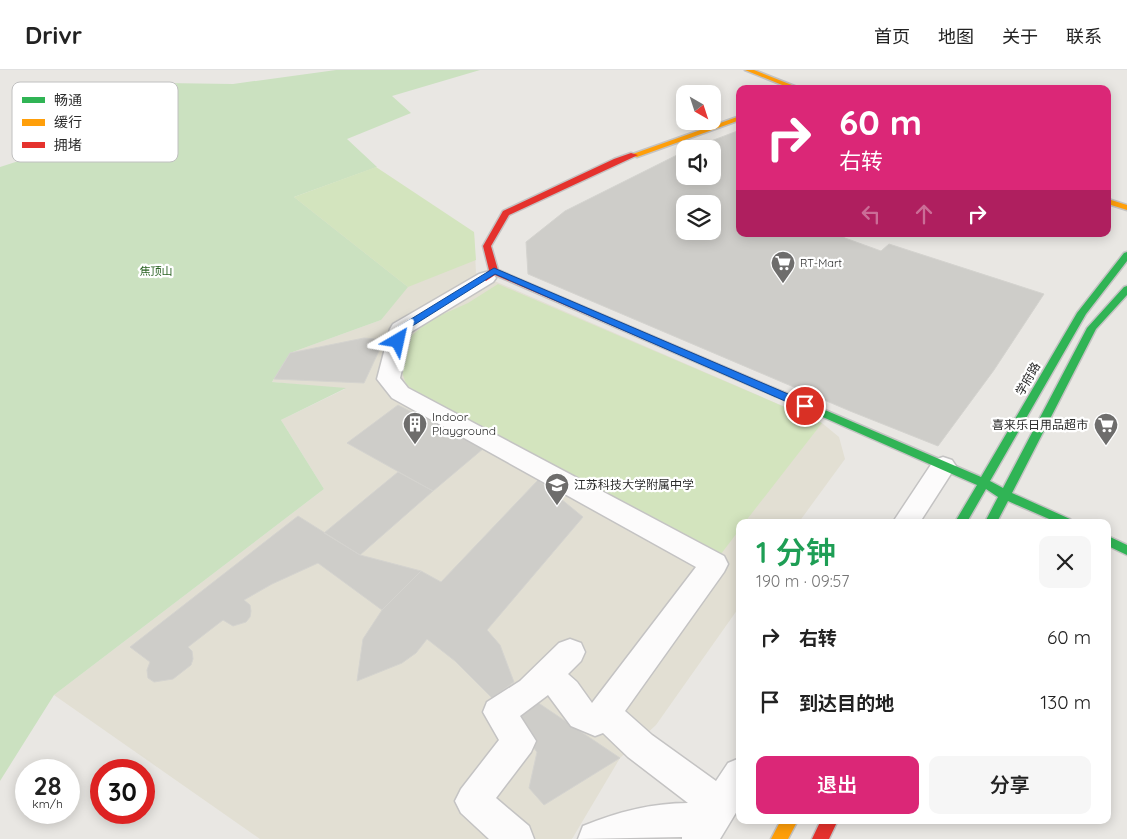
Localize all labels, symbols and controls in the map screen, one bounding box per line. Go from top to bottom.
text: Drivr [25,20,82,50]
text: 首页 [874,25,910,48]
text: 地图 [938,25,974,48]
text: 关于 [1002,25,1038,48]
text: 联系 [1066,25,1102,48]
legend [12,82,178,162]
north arrow [676,85,721,130]
map controls [676,85,721,240]
text: 畅通 [54,91,82,109]
text: 60 m [839,100,922,144]
icon: right [756,105,821,170]
text: 缓行 [54,113,82,131]
text: 拥堵 [54,136,82,154]
button: sound [676,140,721,185]
text: 右转 [839,147,883,175]
button: layers [676,195,721,240]
icon: left [857,200,885,228]
icon: ahead [910,200,938,228]
icon: right [963,200,991,228]
supermarket icon: RT-Mart [770,250,796,284]
place label: RT-Mart [800,256,842,270]
park label: 焦顶山 [140,264,173,278]
position arrow [371,314,423,366]
street label: 学府路 [1012,359,1043,398]
pin [784,385,826,427]
icon: arrive [791,392,819,420]
place label: Indoor Playground [432,409,496,438]
building icon: Indoor Playground [402,411,428,445]
supermarket icon: 喜来乐日用品超市 [1093,412,1119,446]
place label: 喜来乐日用品超市 [992,417,1088,432]
school or university icon: 江苏科技大学附属中学 [544,472,570,506]
place label: 江苏科技大学附属中学 [574,477,694,492]
text: 1 分钟 [756,533,836,571]
button: close [1039,536,1091,588]
text: 190 m · 09:57 [756,571,850,591]
icon: right [756,623,784,651]
text: 60 m [1047,625,1091,649]
text: 右转 [799,626,837,650]
icon: arrive [756,688,784,716]
text: 130 m [1040,690,1091,714]
text: 到达目的地 [799,691,894,715]
button: 退出 [756,756,919,814]
button: 分享 [929,756,1091,814]
speed limit sign: 30 [90,759,155,824]
text: 28 [34,770,61,801]
text: km/h [32,796,63,811]

